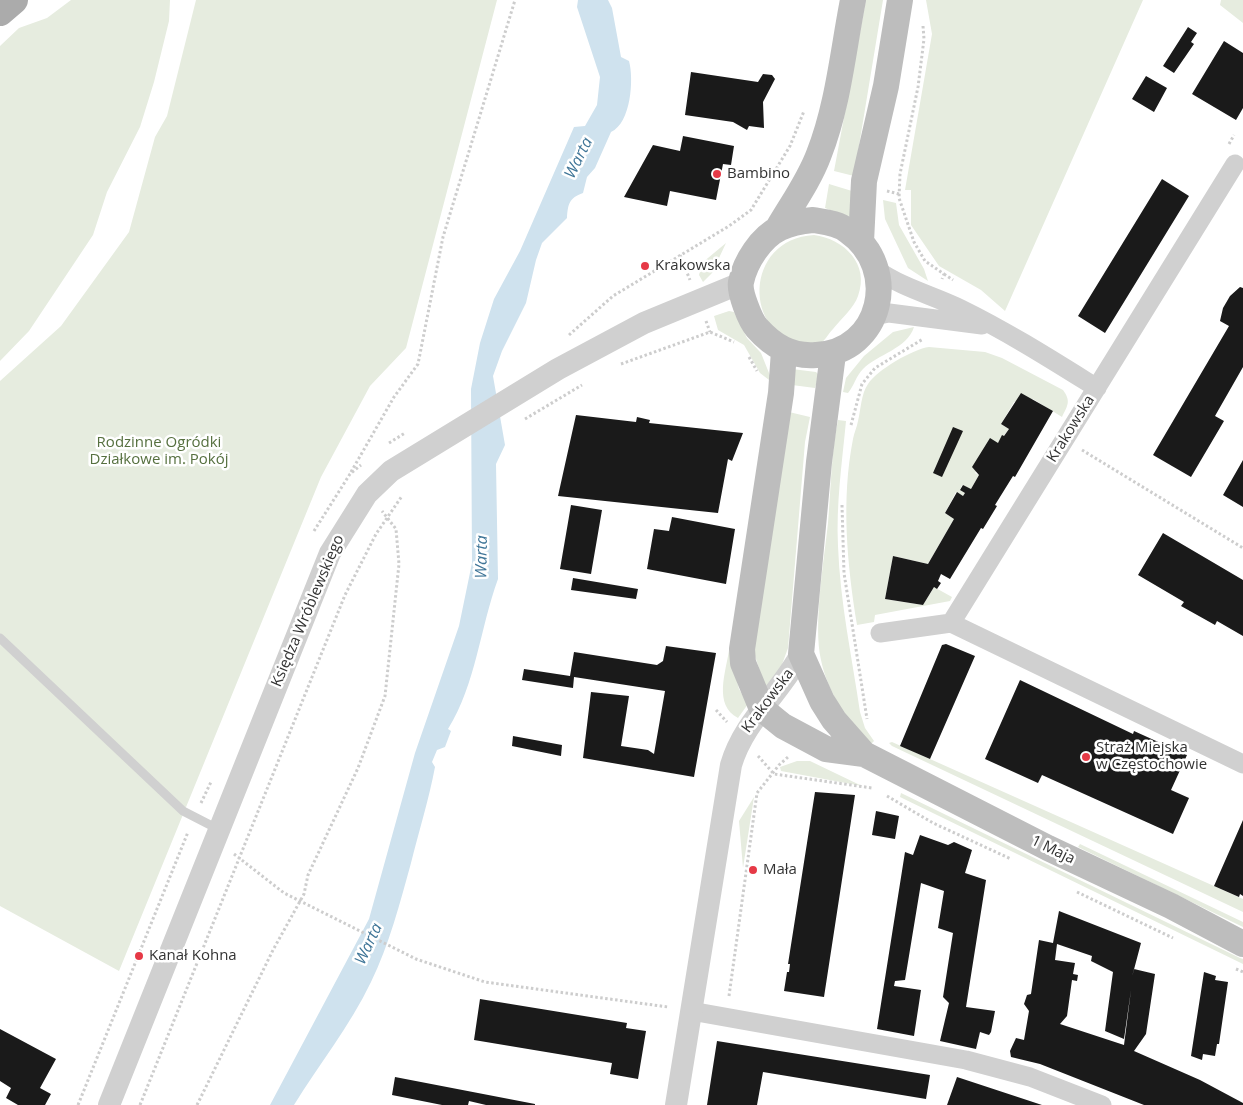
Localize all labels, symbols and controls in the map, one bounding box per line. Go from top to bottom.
water label: Warta [561,134,597,182]
place label: Bambino [727,165,790,183]
marker: Bambino [711,168,723,180]
place label: Krakowska [655,257,731,275]
marker: Krakowska [639,260,651,272]
street label: Krakowska [1043,392,1099,466]
park label: Rodzinne Ogródki Działkowe im. Pokój [90,434,228,469]
street label: Księdza Wróblewskiego [268,532,348,690]
water label: Warta [472,535,492,579]
street label: Krakowska [738,665,798,737]
place label: Straż Miejska w Częstochowie [1096,739,1207,774]
marker: Straż Miejska w Częstochowie [1080,751,1092,763]
street label: 1 Maja [1028,832,1078,868]
place label: Mała [763,861,797,879]
marker: Mała [747,864,759,876]
water label: Warta [351,920,387,968]
place label: Kanał Kohna [149,947,237,965]
marker: Kanał Kohna [133,950,145,962]

